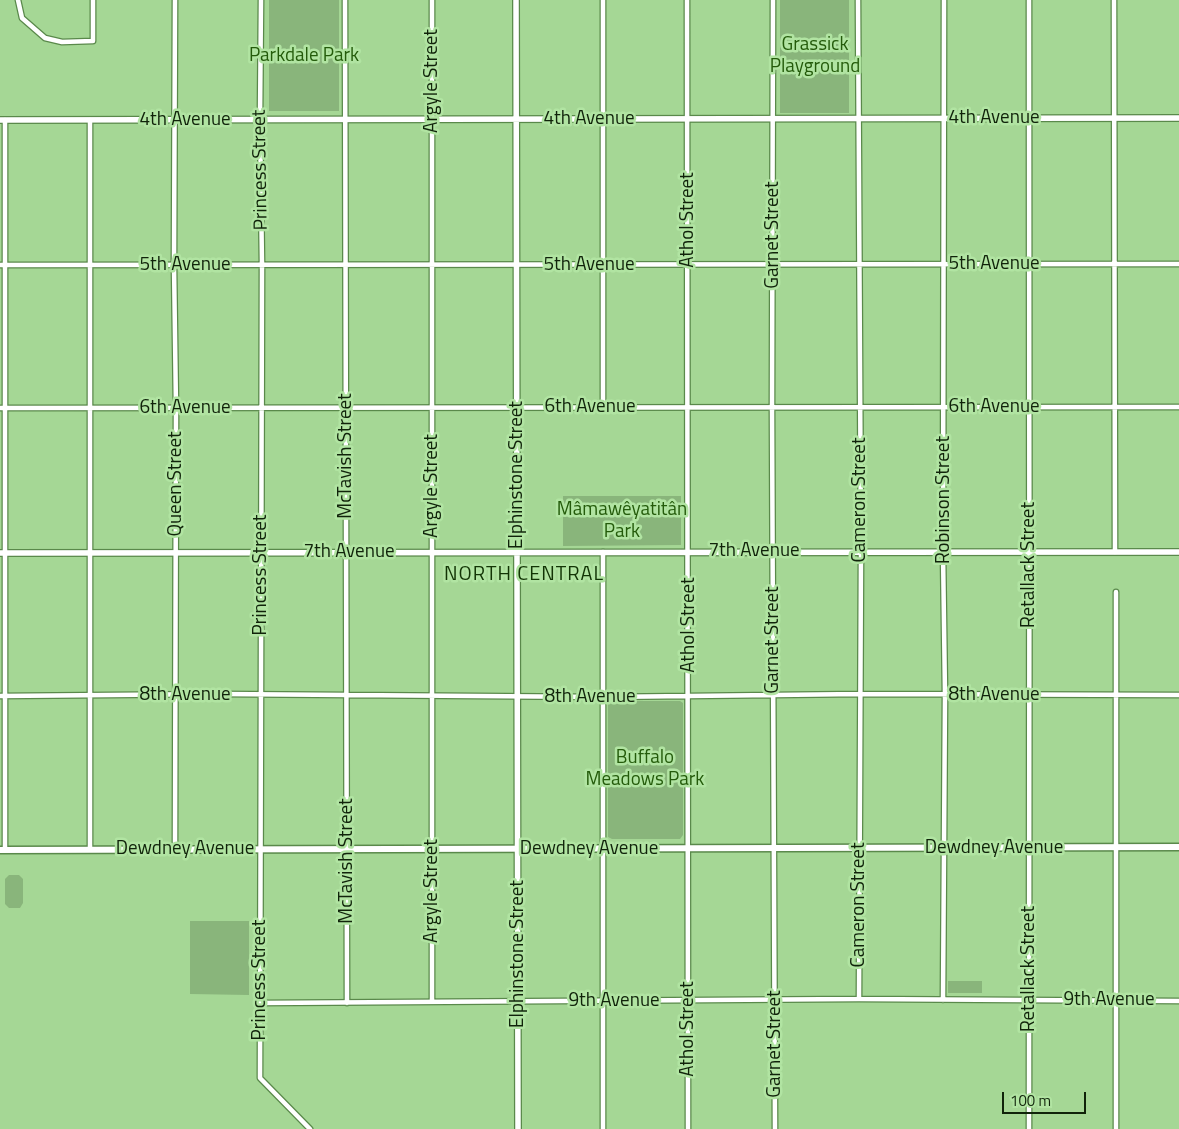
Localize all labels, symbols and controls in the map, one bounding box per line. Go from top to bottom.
street label: Argyle Street [421,29,443,133]
park label: Grassick Playground [770,34,860,78]
park label: Parkdale Park [249,45,359,67]
street label: 4th Avenue [948,107,1040,129]
street label: 4th Avenue [543,108,635,130]
street label: 4th Avenue [139,109,231,131]
street label: Princess Street [249,109,273,231]
street label: Athol Street [677,172,699,268]
street label: Garnet Street [762,181,784,289]
street label: 5th Avenue [948,253,1040,275]
street label: 5th Avenue [139,254,231,276]
street label: 5th Avenue [543,254,635,276]
street label: McTavish Street [335,393,357,519]
street label: 6th Avenue [544,396,636,418]
street label: 6th Avenue [948,396,1040,418]
street label: 6th Avenue [139,397,231,419]
street label: Elphinstone Street [506,401,528,549]
street label: Queen Street [165,431,187,537]
street label: Argyle Street [421,434,443,538]
street label: Robinson Street [933,436,955,564]
street label: Cameron Street [849,437,871,563]
park label: Mâmawêyatitân Park [557,499,687,543]
street label: Retallack Street [1018,502,1040,628]
street label: Princess Street [250,515,272,635]
street label: 7th Avenue [708,540,800,562]
street label: 7th Avenue [303,541,395,563]
district label: NORTH CENTRAL [442,563,606,587]
street label: Athol Street [678,577,700,673]
street label: Garnet Street [762,586,784,694]
street label: 8th Avenue [139,684,231,706]
street label: 8th Avenue [948,684,1040,706]
street label: 8th Avenue [544,686,636,708]
park label: Buffalo Meadows Park [586,747,704,791]
street label: McTavish Street [336,798,358,924]
street label: Dewdney Avenue [925,837,1063,859]
street label: Dewdney Avenue [116,838,254,860]
street label: Dewdney Avenue [520,838,658,860]
street label: Argyle Street [421,839,443,943]
street label: Cameron Street [848,842,870,968]
street label: Elphinstone Street [507,880,529,1028]
street label: Retallack Street [1018,906,1040,1032]
street label: Princess Street [249,920,271,1040]
street label: Athol Street [677,981,699,1077]
street label: 9th Avenue [1063,989,1155,1011]
street label: 9th Avenue [568,990,660,1012]
street label: Garnet Street [764,990,786,1098]
scale bar [1004,1082,1088,1114]
text: 100 m [1010,1089,1051,1112]

